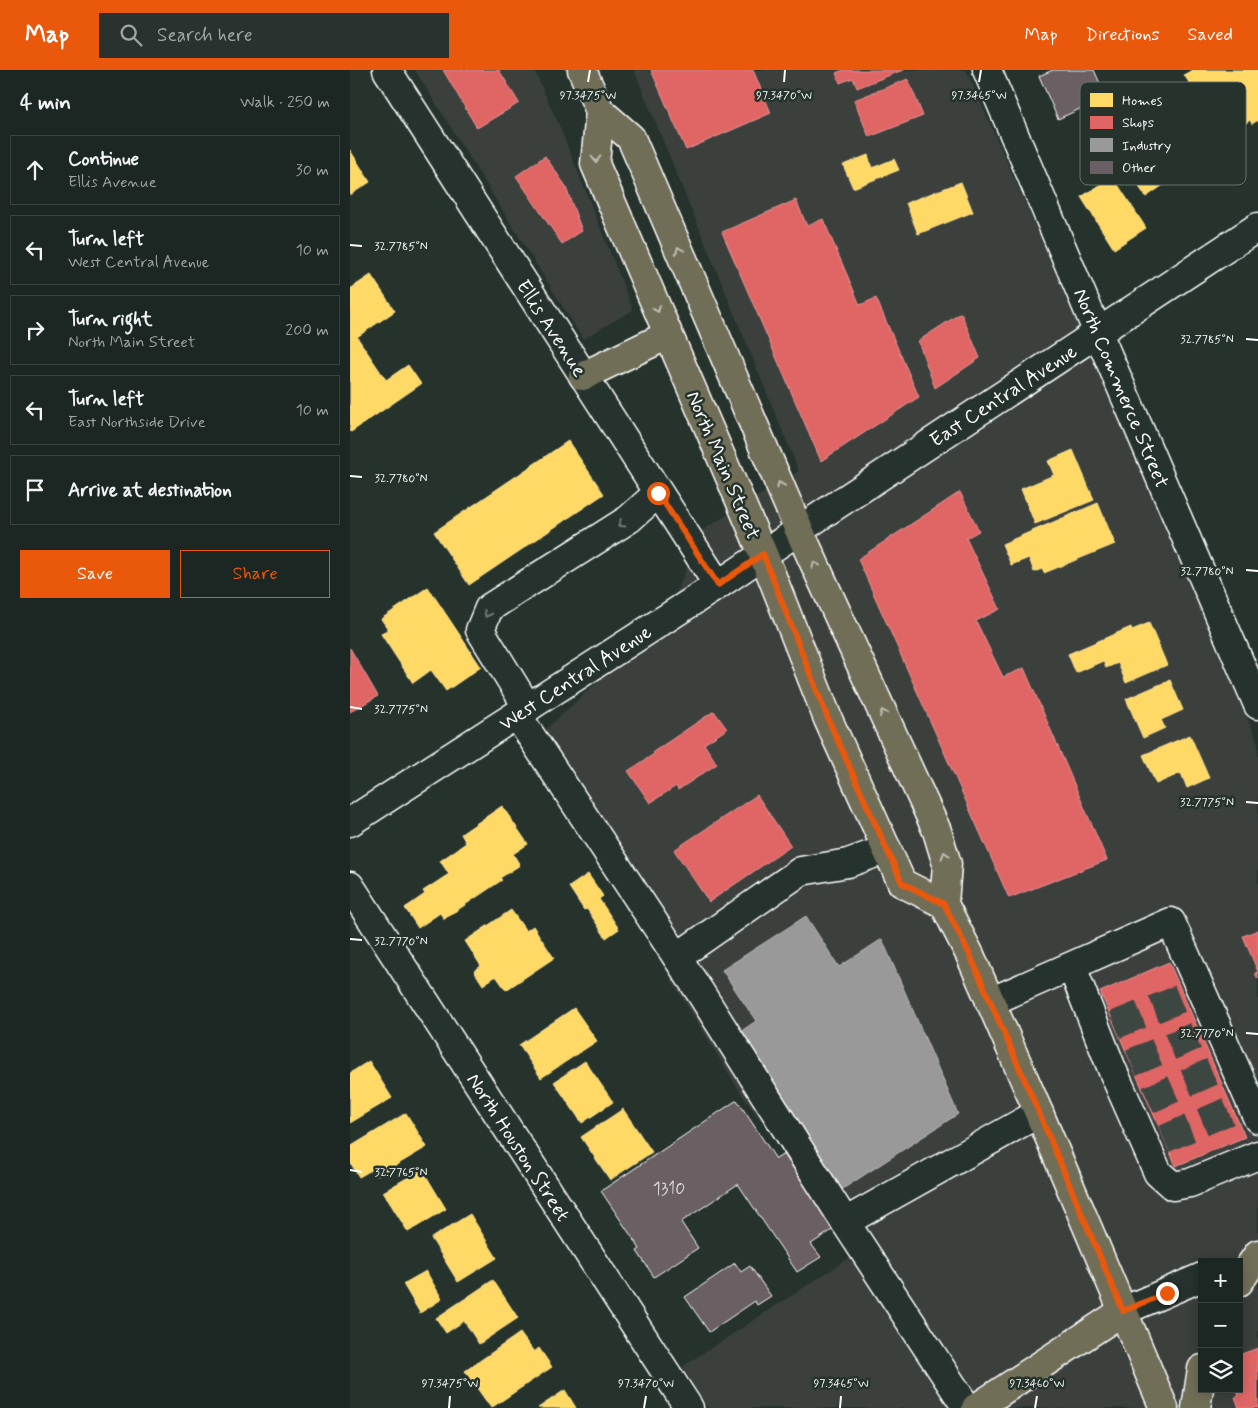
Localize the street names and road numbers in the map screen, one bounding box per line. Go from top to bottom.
street label: Ellis Avenue [509,275,592,383]
street label: North Commerce Street [1066,285,1175,493]
street label: East Central Avenue [925,338,1083,454]
street label: North Main Street [679,387,766,544]
street label: West Central Avenue [494,619,657,738]
street label: North Houston Street [460,1068,576,1227]

